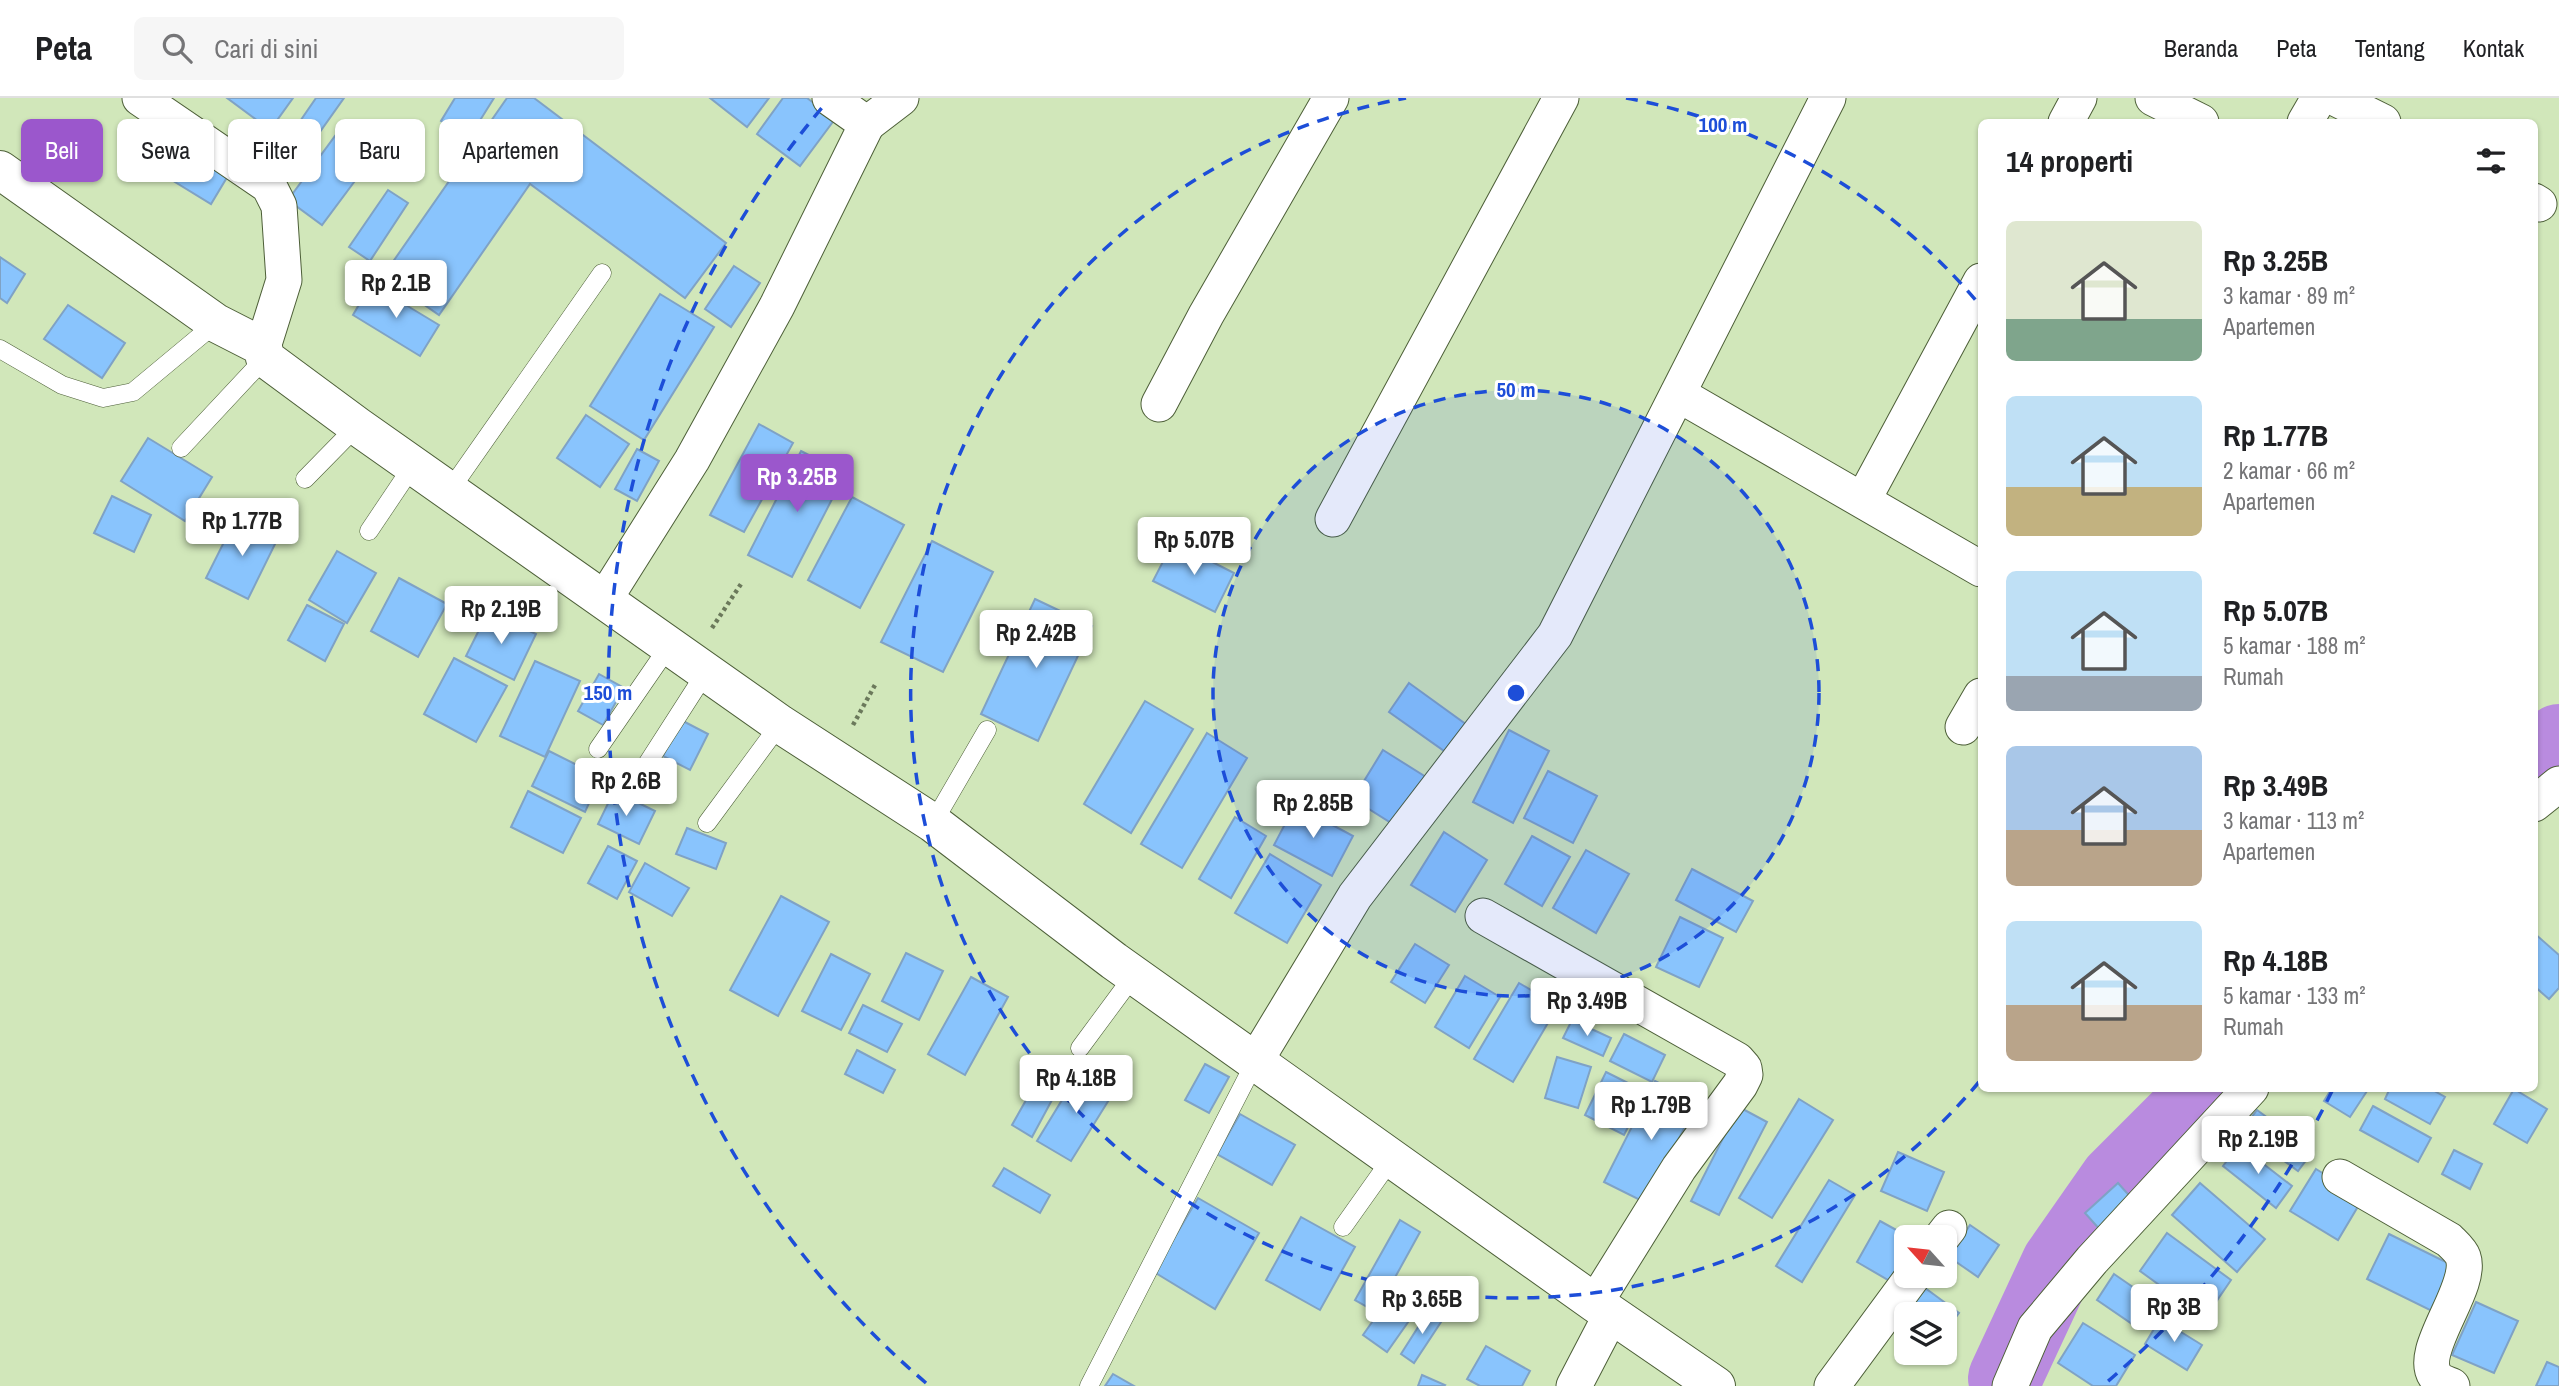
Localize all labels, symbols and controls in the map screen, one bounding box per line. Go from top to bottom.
search box [134,17,624,80]
text: Peta [35,26,92,70]
icon: search [158,29,196,67]
text: Cari di sini [214,31,318,66]
text: Beranda [2164,32,2238,64]
text: Peta [2276,32,2317,64]
text: Tentang [2355,32,2425,64]
text: Kontak [2463,32,2524,64]
text: 100 m [1699,110,1747,139]
chip: Beli [21,119,103,182]
chip: Sewa [117,119,214,182]
chip: Filter [228,119,321,182]
chip: Baru [335,119,425,182]
chip: Apartemen [439,119,583,182]
text: 14 properti [2006,141,2133,181]
icon: filters [2472,142,2510,180]
text: Rp 3.25B [2223,240,2328,280]
icon: home [2062,249,2146,333]
pin: Rp 2.1B [331,260,461,320]
text: Rp 2.1B [361,267,431,298]
text: 3 kamar · 89 m² [2223,280,2355,311]
text: Apartemen [2223,311,2315,342]
text: 50 m [1496,375,1536,404]
text: Rp 1.77B [2223,415,2328,455]
icon: home [2062,424,2146,508]
pin: Rp 3.25B [725,454,869,514]
text: 2 kamar · 66 m² [2223,455,2355,486]
text: Rp 3.25B [757,461,837,492]
text: Apartemen [2223,486,2315,517]
pin: Rp 1.77B [170,498,314,558]
text: Rp 1.77B [202,505,282,536]
pin: Rp 5.07B [1122,518,1266,577]
text: Rp 5.07B [1154,524,1234,555]
pin: Rp 2.19B [429,587,573,646]
text: Rp 5.07B [2223,590,2328,630]
text: Rp 2.19B [461,593,541,624]
icon: home [2062,599,2146,683]
pin: Rp 2.42B [964,610,1108,670]
text: Rp 2.42B [996,617,1076,648]
text: 5 kamar · 188 m² [2223,630,2366,661]
text: Rumah [2223,661,2284,692]
text: 150 m [584,678,632,707]
centre of rings [1504,681,1528,705]
pin: Rp 2.6B [561,758,691,818]
text: Rp 2.6B [591,765,661,796]
text: Rp 3.49B [2223,765,2328,805]
icon: home [2062,774,2146,858]
pin: Rp 2.85B [1241,780,1385,840]
text: Rp 2.85B [1273,787,1353,818]
text: 3 kamar · 113 m² [2223,805,2364,836]
text: Apartemen [2223,836,2315,867]
text: Rp 4.18B [2223,940,2328,980]
icon: home [2062,949,2146,1033]
pin: Rp 3.49B [1515,978,1659,1038]
text: 5 kamar · 133 m² [2223,980,2366,1011]
text: Rp 3.49B [1547,985,1627,1016]
text: Rumah [2223,1011,2284,1042]
pin: Rp 4.18B [1004,1056,1148,1115]
text: Rp 4.18B [1036,1062,1116,1093]
pin: Rp 1.79B [1579,1082,1723,1142]
text: Rp 1.79B [1611,1089,1691,1120]
pin: Rp 2.19B [2186,1116,2330,1176]
text: Rp 2.19B [2218,1123,2298,1154]
north arrow [1894,1225,1956,1288]
map controls [1894,1225,1957,1365]
pin: Rp 3.65B [1350,1276,1494,1336]
text: Rp 3.65B [1382,1283,1462,1314]
pin: Rp 3B [2125,1284,2223,1344]
text: Rp 3B [2147,1291,2201,1322]
button: layers [1894,1302,1957,1365]

